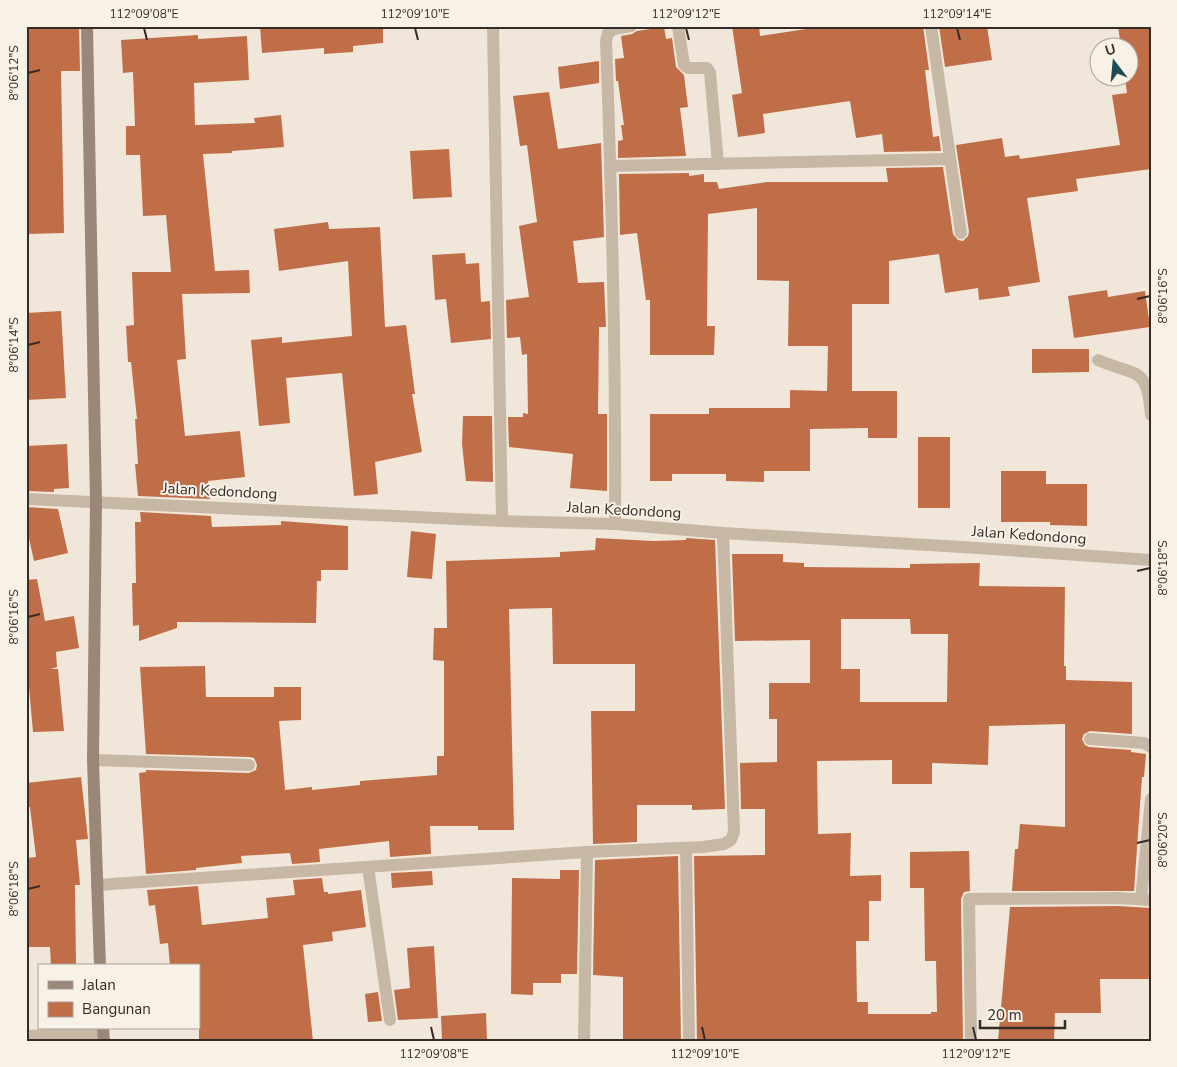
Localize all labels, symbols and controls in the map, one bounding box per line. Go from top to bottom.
text: 112°09'08"E [109,6,179,22]
text: 112°09'10"E [380,6,450,22]
text: 112°09'12"E [651,6,721,22]
text: 112°09'14"E [922,6,992,22]
north arrow [1090,38,1140,88]
text: U [1103,39,1118,61]
text: 8°06'12"S [6,45,22,101]
text: 8°06'16"S [1155,268,1171,324]
text: 8°06'14"S [6,317,22,373]
street label: Jalan Kedondong [161,478,278,504]
street label: Jalan Kedondong [565,497,682,523]
street label: Jalan Kedondong [970,521,1087,549]
text: 8°06'18"S [1155,540,1171,596]
text: 8°06'16"S [6,589,22,645]
text: 8°06'20"S [1155,812,1171,868]
text: 8°06'18"S [6,861,22,917]
legend [38,964,200,1030]
text: Jalan [81,975,116,995]
scale bar [980,997,1064,1029]
text: Bangunan [82,999,151,1019]
text: 20 m [987,1005,1022,1025]
text: 112°09'08"E [399,1046,469,1062]
text: 112°09'10"E [670,1046,740,1062]
text: 112°09'12"E [941,1046,1011,1062]

